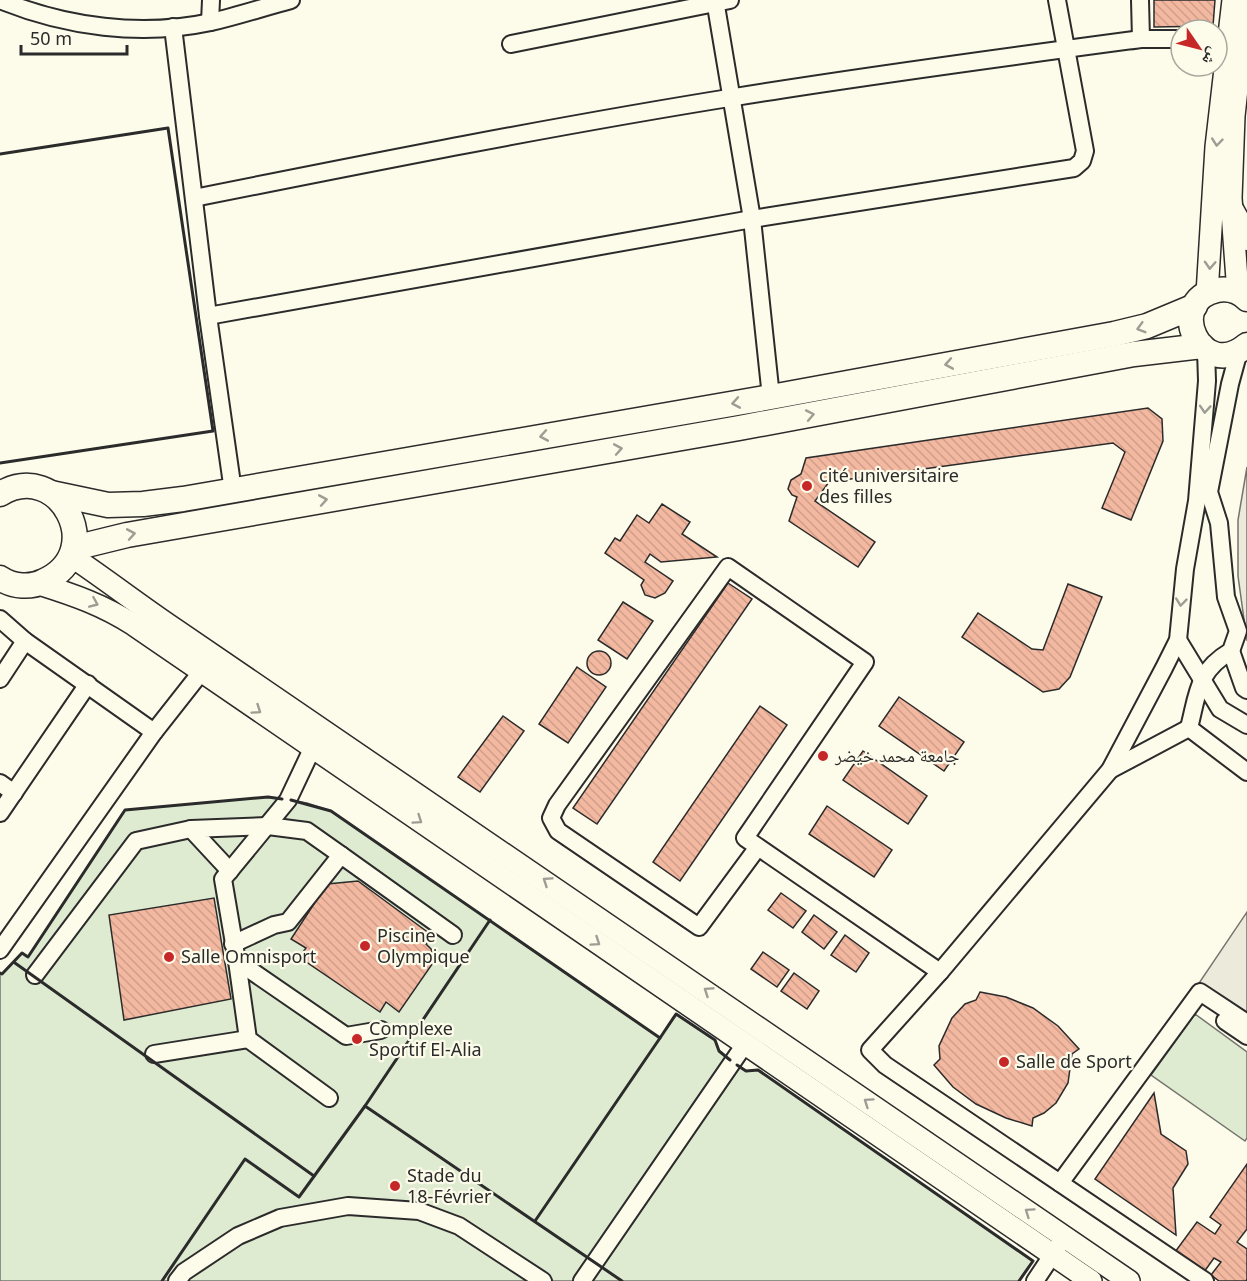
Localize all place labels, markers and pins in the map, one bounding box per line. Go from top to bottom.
place label: cité universitaire des filles [819,463,959,508]
marker: cité universitaire des filles [800,479,814,493]
place label: جامعة محمد خيضر [834,743,960,767]
marker: جامعة محمد خيضر [816,749,830,763]
place label: Piscine Olympique [377,923,470,968]
marker: Piscine Olympique [358,939,372,953]
place label: Salle Omnisport [181,944,317,968]
marker: Salle Omnisport [162,950,176,964]
place label: Complexe Sportif El-Alia [369,1016,482,1061]
marker: Complexe Sportif El-Alia [350,1032,364,1046]
place label: Salle de Sport [1016,1049,1132,1073]
marker: Salle de Sport [997,1055,1011,1069]
place label: Stade du 18-Février [407,1163,492,1208]
marker: Stade du 18-Février [388,1179,402,1193]

